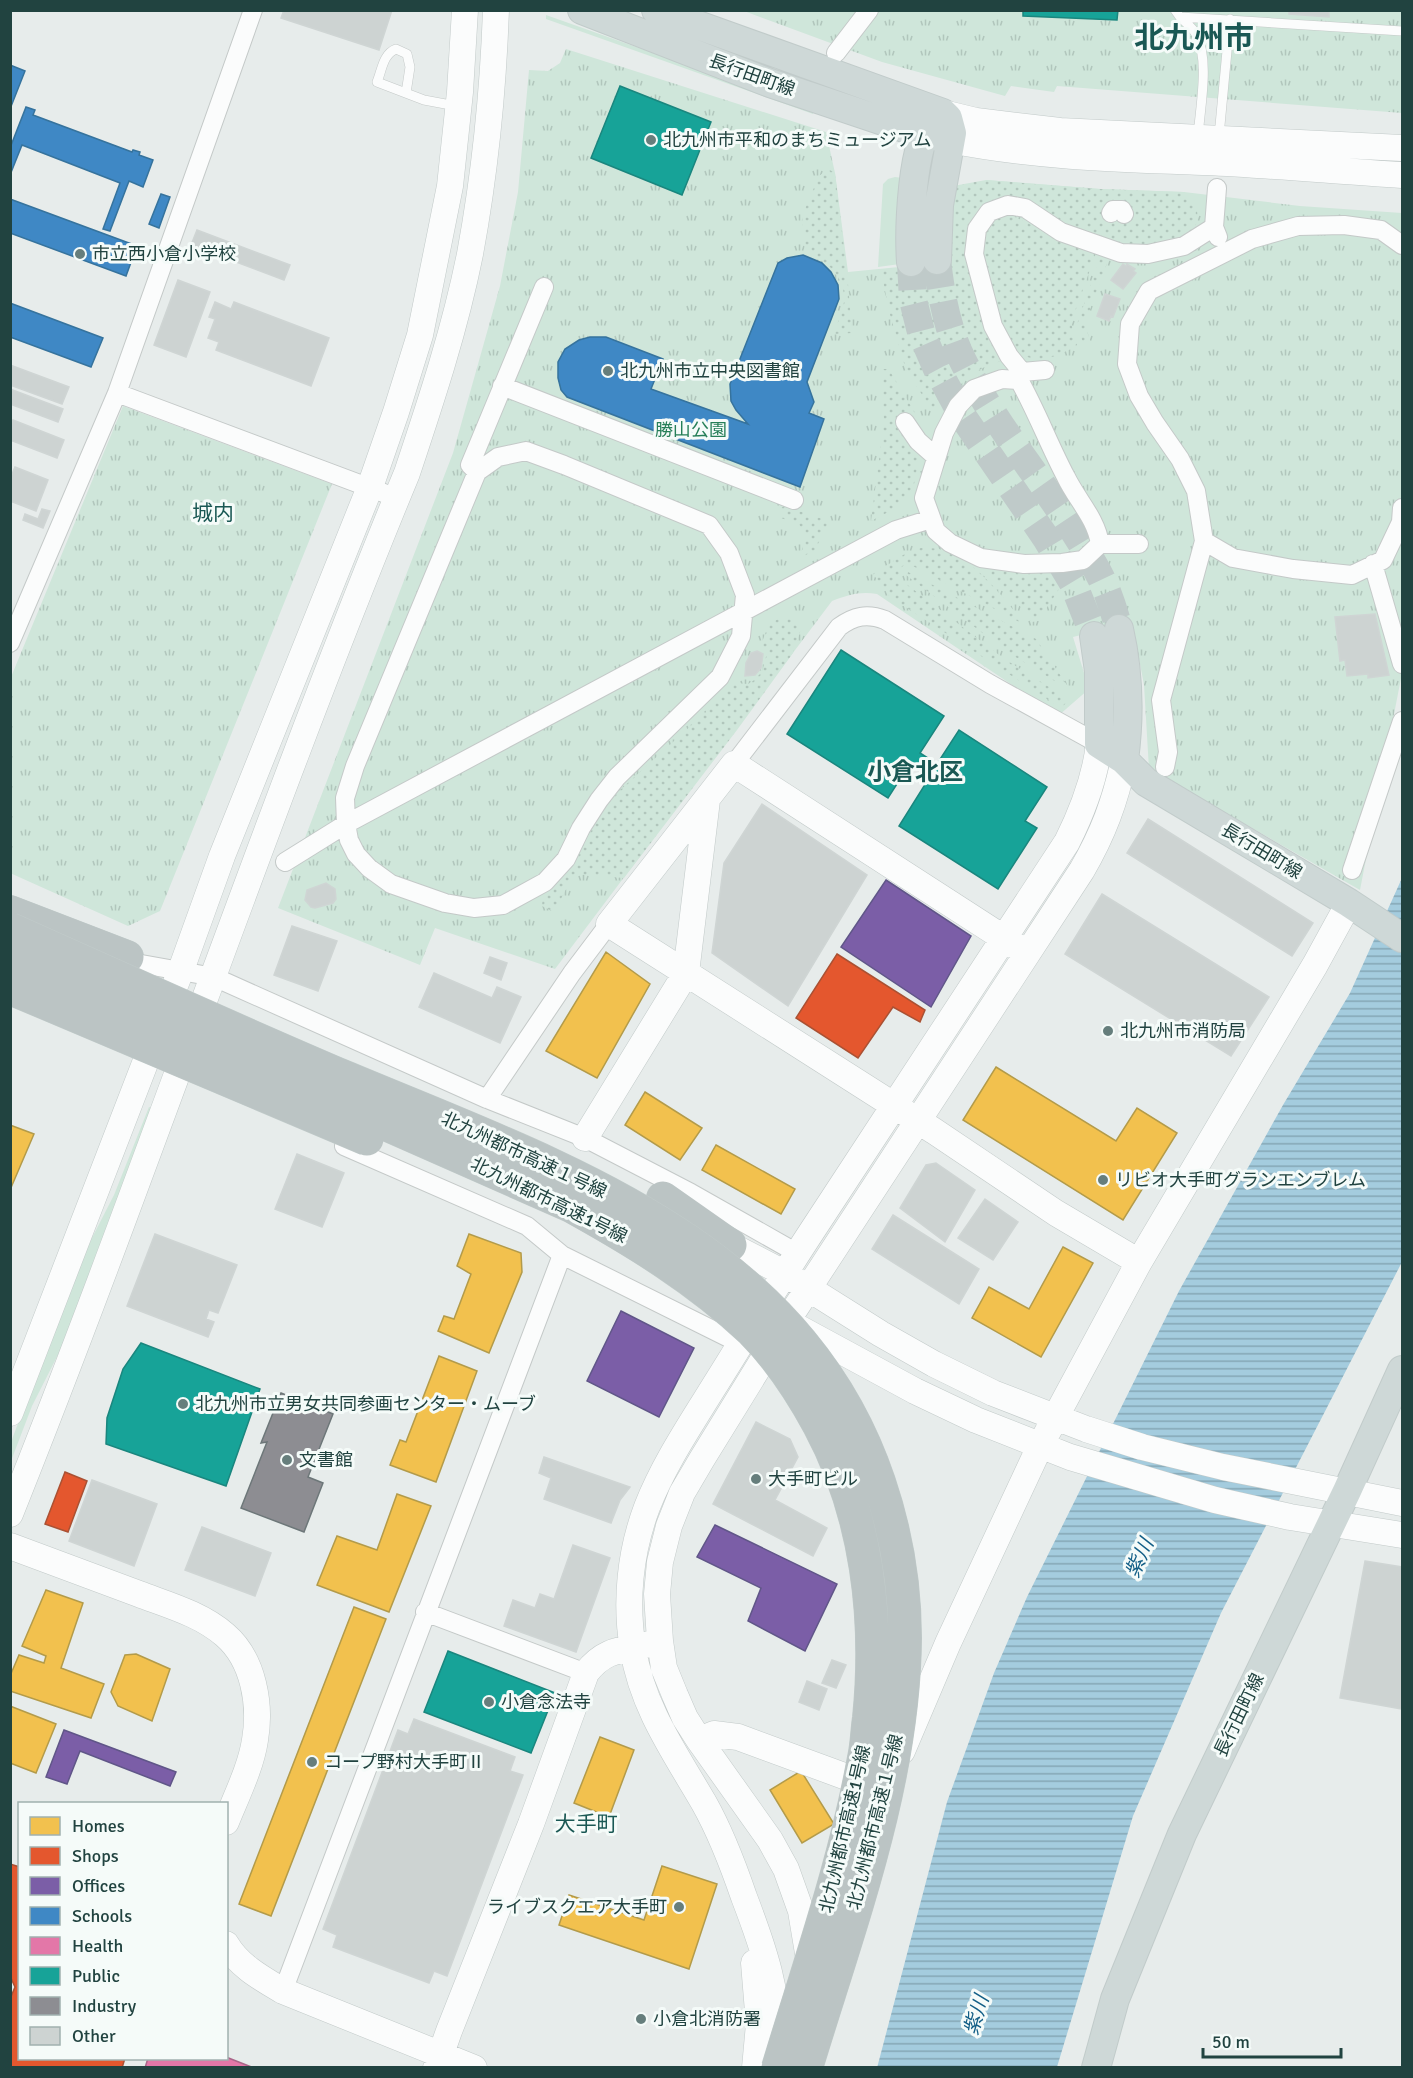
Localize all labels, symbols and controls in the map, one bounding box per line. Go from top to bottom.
district label: 北九州市 [1134,20,1254,57]
street label: 長行田町線 [706,49,798,101]
place label: 北九州市平和のまちミュージアム [663,129,931,151]
marker: 北九州市平和のまちミュージアム [644,133,658,147]
place label: 市立西小倉小学校 [92,243,236,265]
marker: 市立西小倉小学校 [73,247,87,261]
place label: 北九州市立中央図書館 [620,360,800,382]
marker: 北九州市立中央図書館 [601,364,615,378]
park label: 勝山公園 [655,419,727,441]
district label: 城内 [192,500,234,526]
district label: 小倉北区 [867,757,963,787]
street label: 長行田町線 [1218,818,1306,884]
place label: 北九州市消防局 [1120,1020,1246,1042]
marker: 北九州市消防局 [1101,1024,1115,1038]
street label: 北九州都市高速１号線 [438,1107,610,1203]
street label: 北九州都市高速1号線 [467,1152,631,1248]
place label: リビオ大手町グランエンブレム [1115,1169,1366,1191]
marker: リビオ大手町グランエンブレム [1096,1173,1110,1187]
place label: 北九州市立男女共同参画センター・ムーブ [195,1393,536,1415]
marker: 北九州市立男女共同参画センター・ムーブ [176,1397,190,1411]
place label: 文書館 [299,1449,353,1471]
marker: 文書館 [280,1453,294,1467]
place label: 大手町ビル [768,1468,858,1490]
marker: 大手町ビル [749,1472,763,1486]
water label: 紫川 [1120,1533,1160,1582]
street label: 長行田町線 [1209,1670,1269,1760]
place label: 小倉念法寺 [501,1691,591,1713]
marker: 小倉念法寺 [482,1695,496,1709]
street label: 北九州都市高速１号線 [843,1732,907,1912]
street label: 北九州都市高速1号線 [815,1743,875,1915]
place label: コープ野村大手町Ⅱ [324,1751,485,1773]
marker: コープ野村大手町Ⅱ [305,1755,319,1769]
legend [18,1802,228,2060]
district label: 大手町 [555,1811,618,1837]
text: Homes [72,1815,125,1837]
text: Shops [72,1845,119,1867]
text: Offices [72,1875,125,1897]
place label: ライブスクエア大手町 [487,1896,667,1918]
marker: ライブスクエア大手町 [672,1900,686,1914]
text: Schools [72,1905,132,1927]
text: Health [72,1935,123,1957]
text: Public [72,1965,120,1987]
water label: 紫川 [959,1990,995,2038]
text: Industry [72,1995,137,2017]
place label: 小倉北消防署 [653,2008,761,2030]
marker: 小倉北消防署 [634,2012,648,2026]
scale bar [1203,2021,1341,2059]
text: Other [72,2025,116,2047]
text: 50 m [1212,2031,1250,2053]

